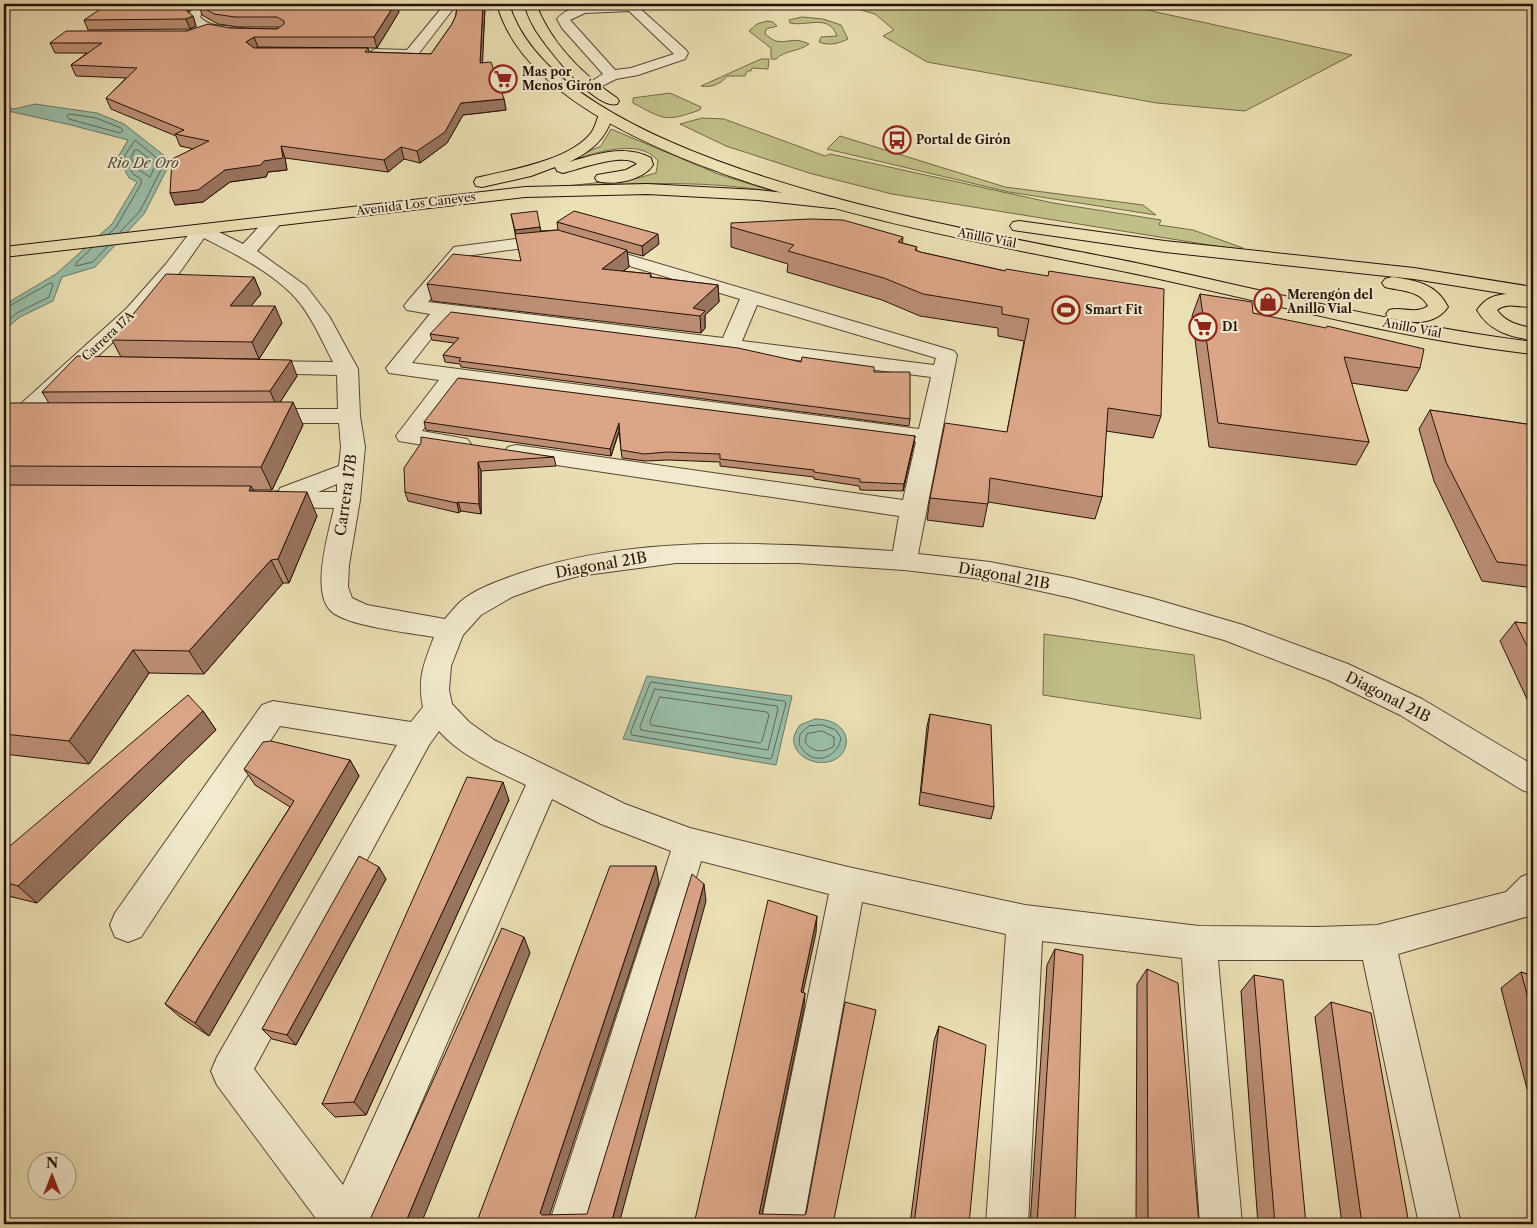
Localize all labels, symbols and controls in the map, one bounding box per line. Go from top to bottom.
supermarket icon: Mas por Menos Girón [488,64,518,94]
place label: Mas por Menos Girón [522,64,603,93]
bus stop icon: Portal de Girón [882,125,912,155]
place label: Portal de Girón [916,132,1011,147]
water label: Rio De Oro [106,154,179,172]
street label: Avenida Los Caneyes [354,189,477,218]
street label: Anillo Víal [956,224,1018,251]
shop icon: Merengón del Anillo Vial [1253,287,1283,317]
place label: Merengón del Anillo Vial [1286,287,1373,316]
sports icon: Smart Fit [1051,295,1081,325]
place label: Smart Fit [1085,302,1143,317]
street label: Carrera 17A [78,307,138,364]
supermarket icon: D1 [1188,312,1218,342]
street label: Anillo Víal [1381,314,1443,341]
place label: D1 [1222,319,1238,334]
street label: Carrera 17B [330,453,361,537]
street label: Diagonal 21B [554,547,648,582]
street label: Diagonal 21B [957,558,1051,593]
street label: Diagonal 21B [1343,667,1434,726]
north arrow [28,1150,78,1200]
text: N [46,1154,58,1172]

